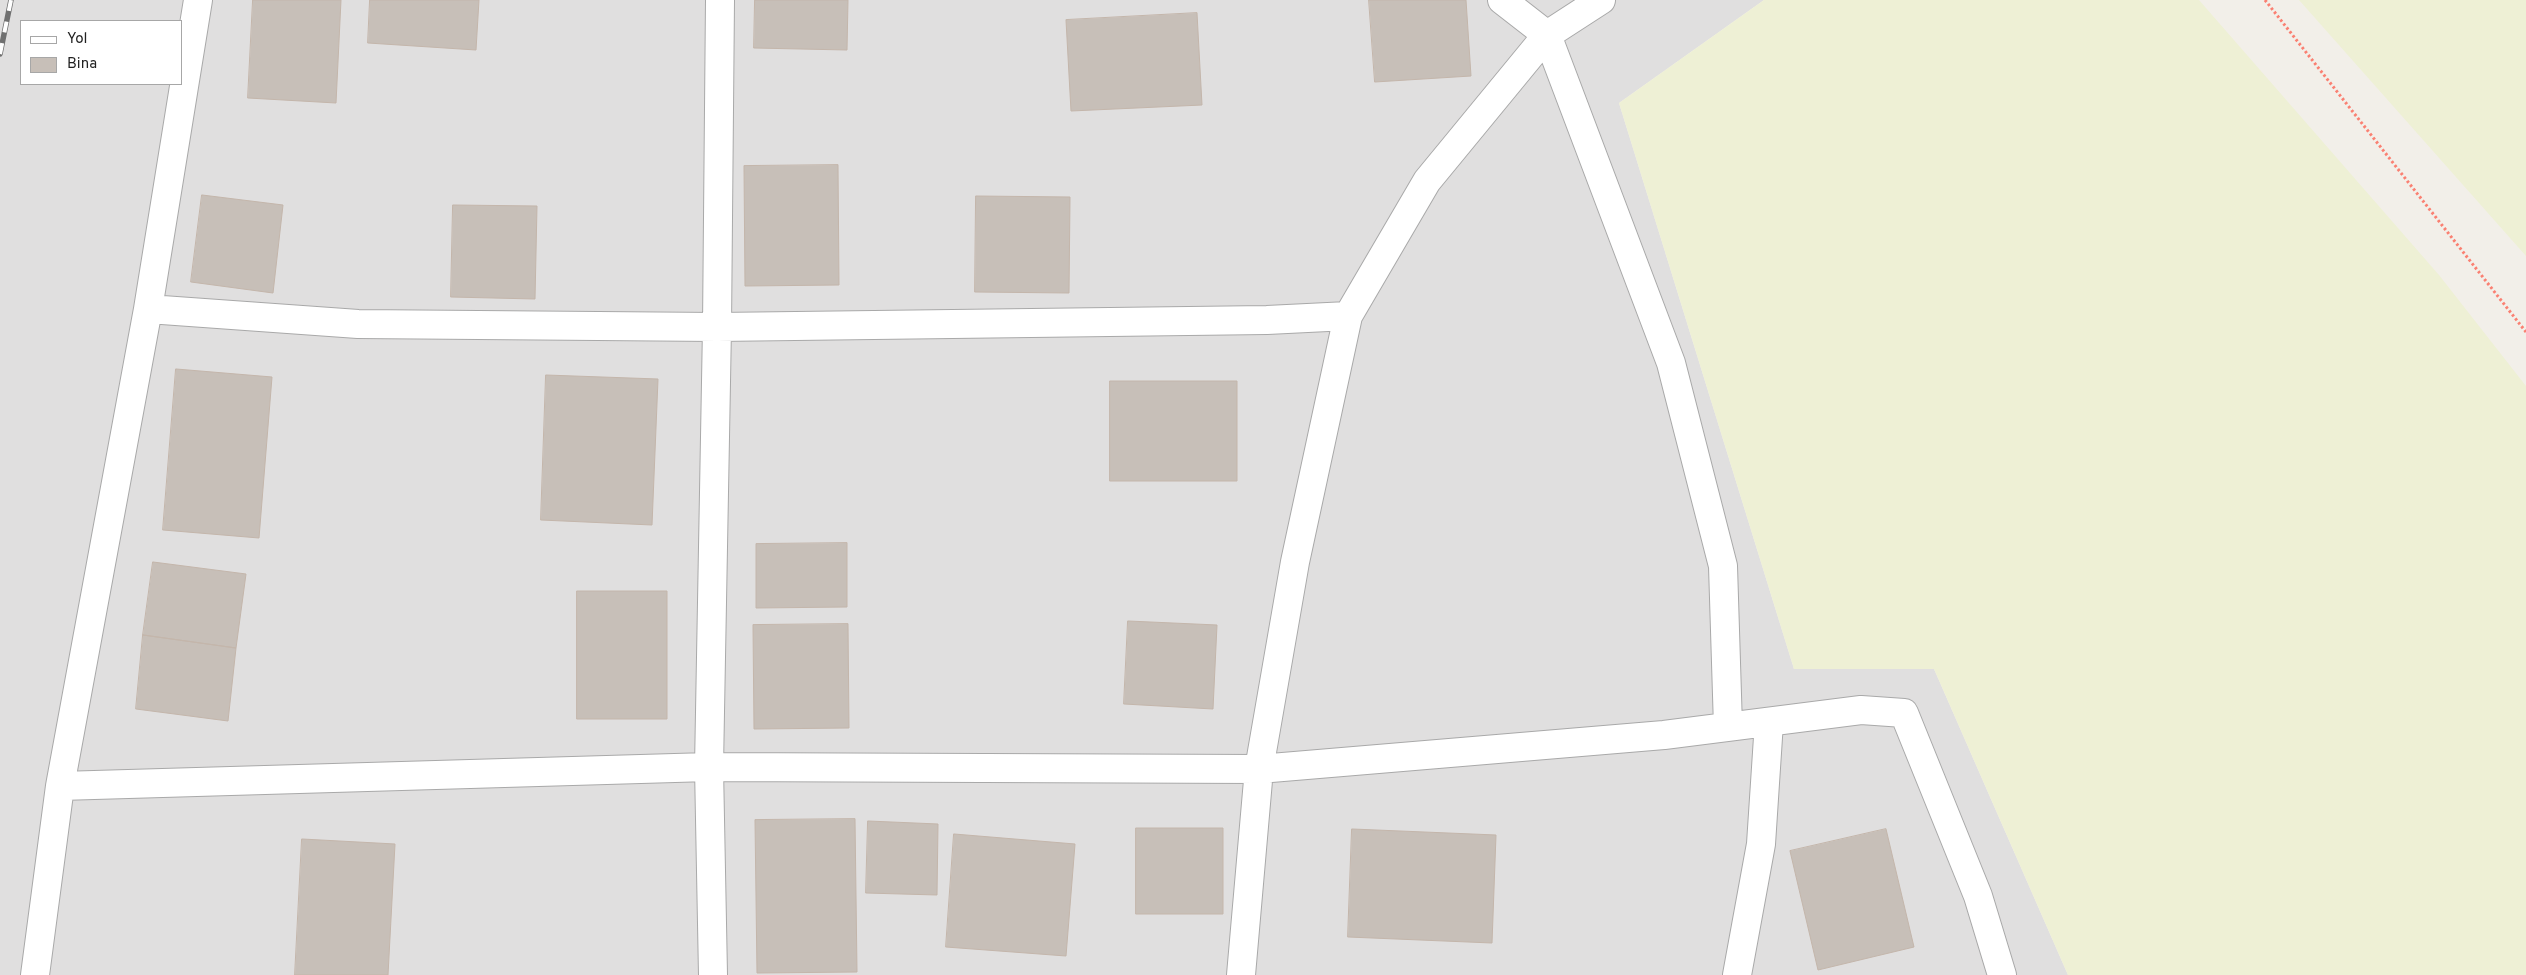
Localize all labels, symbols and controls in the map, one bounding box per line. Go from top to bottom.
legend [20,20,182,85]
text: Yol [67,30,88,49]
text: Bina [67,55,97,74]

